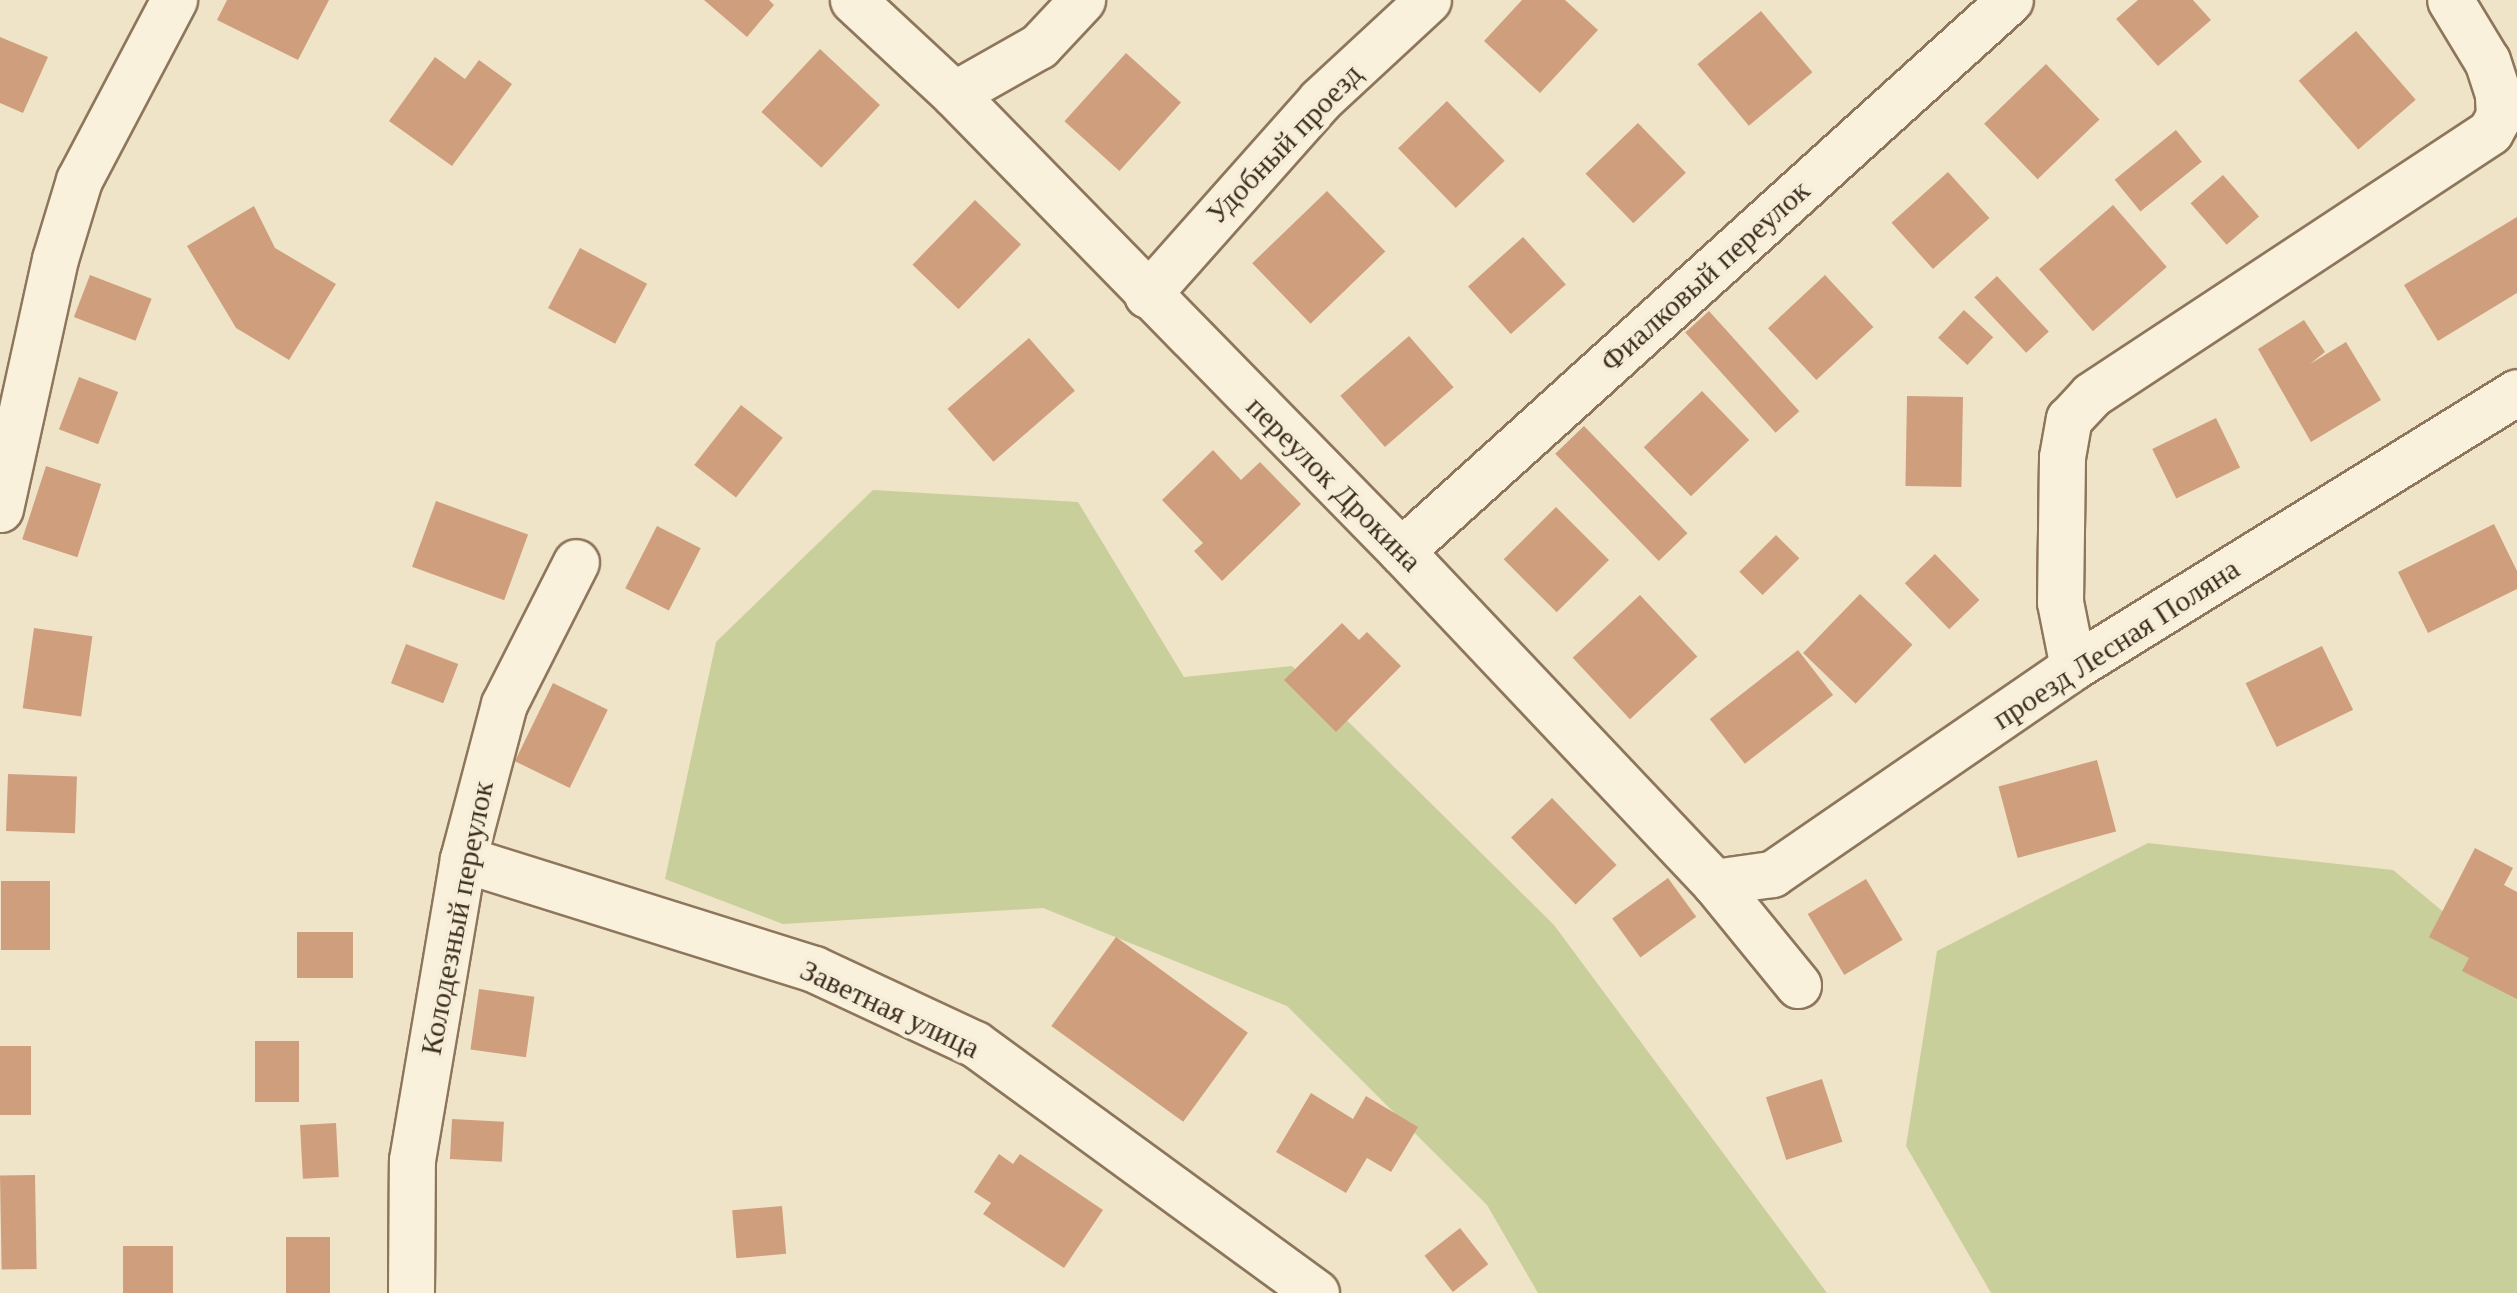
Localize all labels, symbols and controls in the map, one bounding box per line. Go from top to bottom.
street label: Удобный проезд [1198,56,1370,232]
street label: Фиалковый переулок [1593,172,1817,380]
street label: переулок Дрокина [1239,389,1429,579]
street label: проезд Лесная Поляна [1986,551,2246,737]
street label: Колодезный переулок [413,778,501,1058]
street label: Заветная улица [795,952,985,1066]

